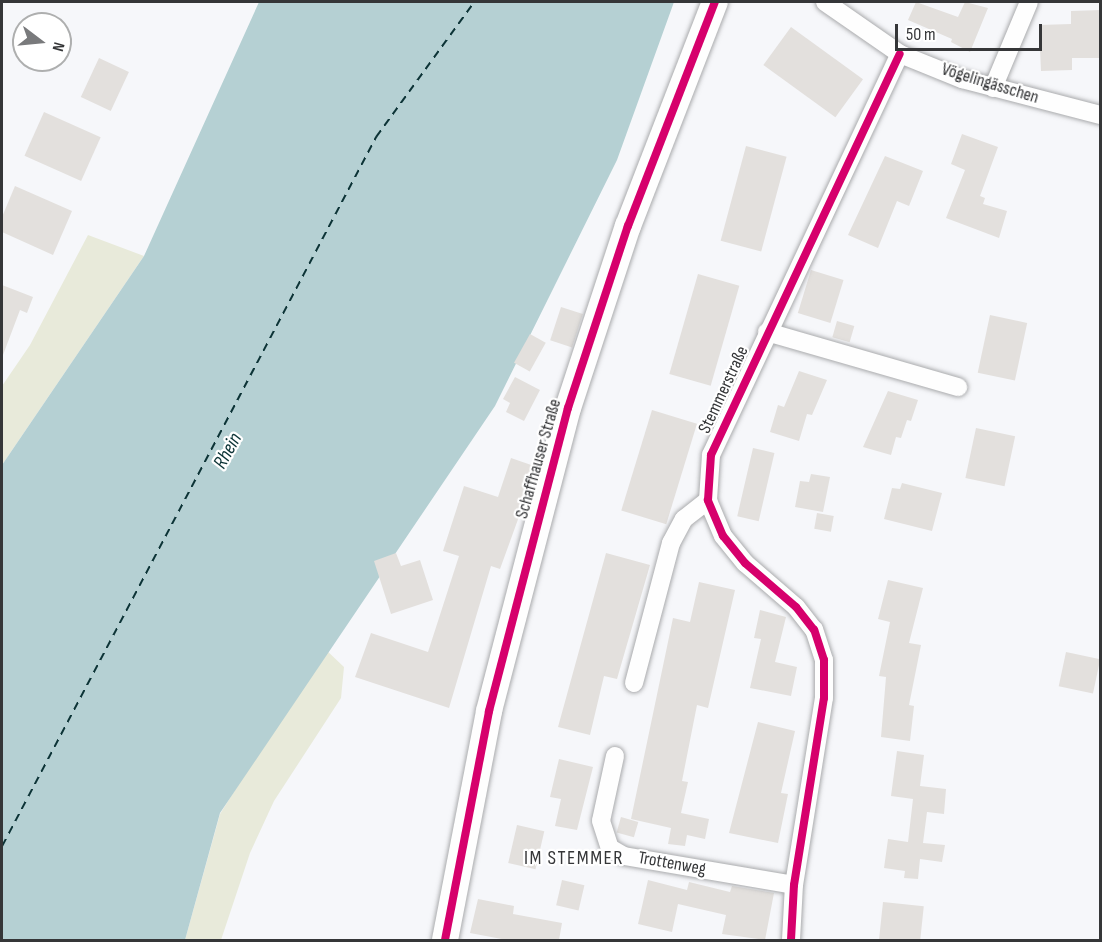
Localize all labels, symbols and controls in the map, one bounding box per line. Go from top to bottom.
north arrow [12,12,72,72]
scale bar [898,12,1045,50]
text: 50 m [906,24,936,45]
text: N [48,40,68,53]
street label: Vögelingässchen [939,59,1041,109]
street label: Stemmerstraße [694,343,754,437]
street label: Schaffhauser Straße [512,397,566,521]
water label: Rhein [208,429,248,473]
district label: IM STEMMER [524,846,624,870]
street label: Trottenweg [636,847,708,881]

